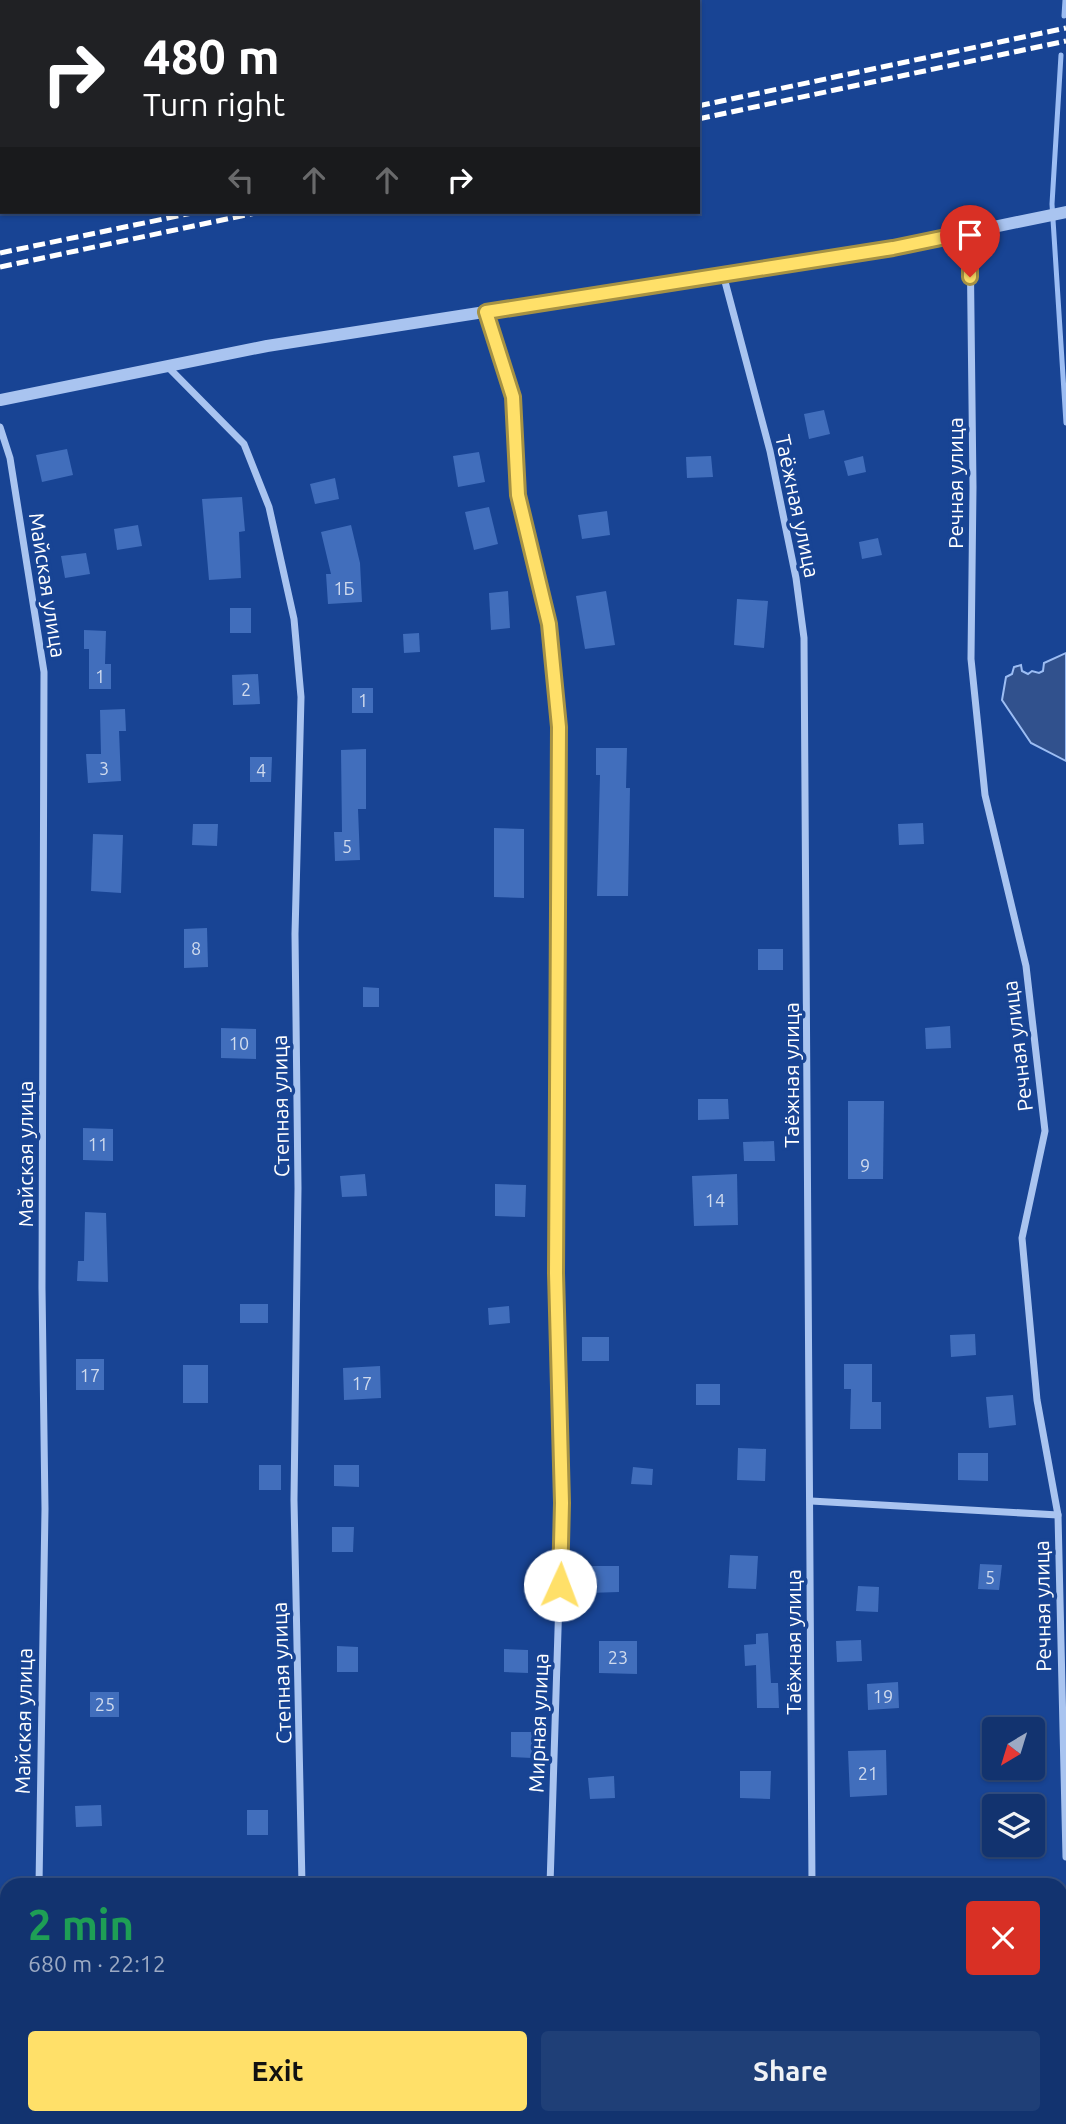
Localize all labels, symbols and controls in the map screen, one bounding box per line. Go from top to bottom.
icon: right [28,28,119,119]
text: 480 m [143,28,280,83]
text: Turn right [143,86,285,122]
icon: left [222,161,260,199]
icon: ahead [295,161,333,199]
icon: ahead [368,161,406,199]
icon: right [441,161,479,199]
pin [940,205,1000,277]
icon: arrive [951,216,989,254]
street label: Речная улица [943,417,967,549]
street label: Таёжная улица [771,432,825,580]
street label: Майская улица [25,511,71,659]
house number: 1Б [333,578,355,598]
house number: 1 [95,666,105,686]
house number: 2 [241,679,251,699]
house number: 1 [358,690,368,710]
house number: 3 [99,758,109,778]
house number: 4 [256,760,266,780]
house number: 5 [342,836,352,856]
house number: 8 [191,938,201,958]
street label: Речная улица [997,979,1037,1113]
street label: Таёжная улица [779,1002,803,1148]
house number: 10 [229,1033,249,1053]
street label: Степная улица [267,1035,293,1177]
street label: Майская улица [13,1081,37,1227]
house number: 11 [88,1134,108,1154]
house number: 9 [860,1155,870,1175]
house number: 14 [705,1190,725,1210]
house number: 17 [80,1365,100,1385]
house number: 17 [352,1373,372,1393]
street label: Речная улица [1029,1540,1055,1672]
position arrow [523,1548,597,1622]
house number: 5 [985,1567,995,1587]
street label: Таёжная улица [781,1569,805,1715]
street label: Степная улица [267,1602,295,1744]
house number: 23 [608,1647,628,1667]
street label: Майская улица [10,1648,36,1794]
street label: Мирная улица [524,1653,552,1793]
house number: 19 [873,1686,893,1706]
house number: 25 [95,1694,115,1714]
north arrow [982,1717,1045,1780]
map controls [982,1717,1045,1857]
house number: 21 [858,1763,878,1783]
button: layers [982,1794,1045,1857]
text: 2 min [28,1901,134,1948]
button: close [966,1901,1040,1975]
text: 680 m · 22:12 [28,1951,166,1976]
button: Exit [28,2031,527,2111]
button: Share [541,2031,1040,2111]

